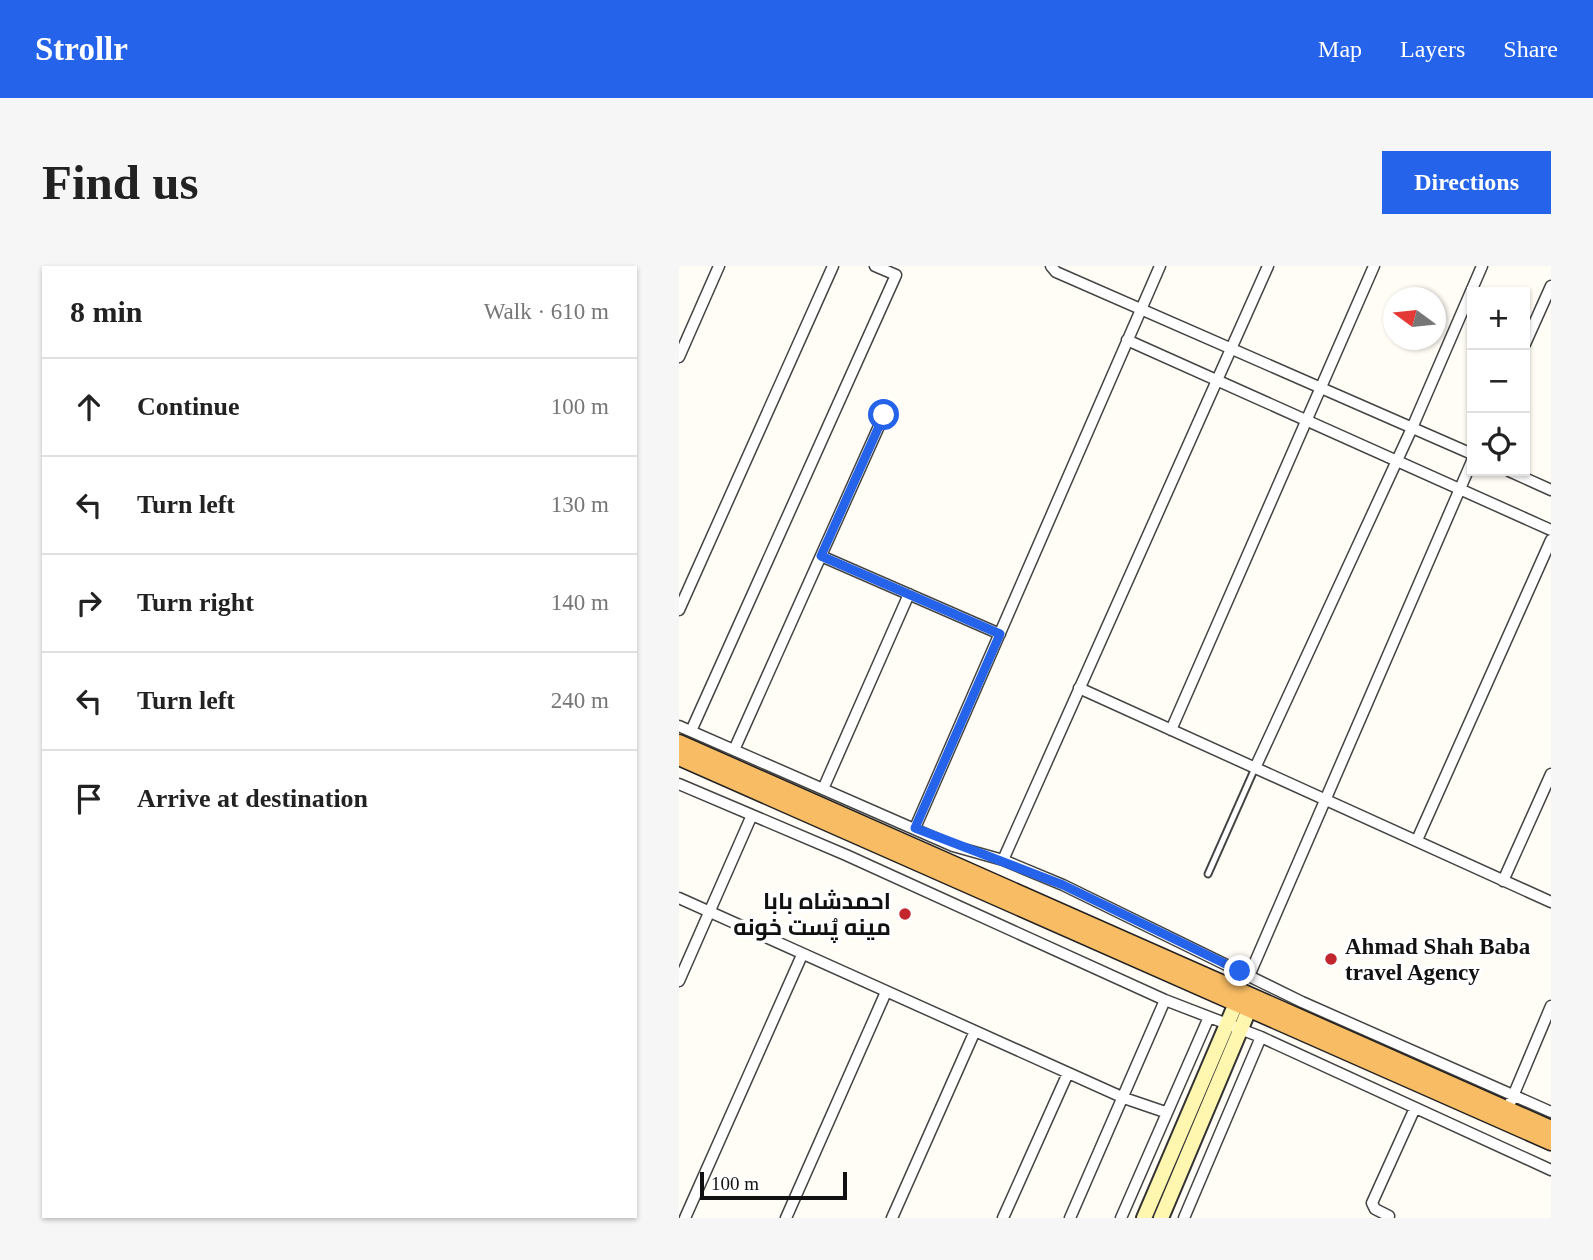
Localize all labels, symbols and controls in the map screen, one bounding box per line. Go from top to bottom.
text: Strollr [35,31,128,67]
text: Map [1318,36,1362,62]
text: Layers [1400,36,1465,62]
text: Share [1503,36,1558,62]
button: Directions [1382,151,1551,214]
text: Find us [42,155,199,210]
north arrow [1383,287,1446,350]
map controls [1467,287,1530,476]
button: + [1467,287,1530,350]
text: 8 min [70,295,143,328]
text: Walk · 610 m [484,299,609,324]
button: − [1467,350,1530,413]
icon: ahead [70,388,108,426]
text: Continue [137,392,240,421]
text: 100 m [551,394,609,419]
route start [868,399,899,430]
button: locate [1467,413,1530,476]
icon: left [70,486,108,524]
text: Turn left [137,490,235,519]
text: 130 m [551,492,609,517]
icon: right [70,584,108,622]
text: Turn right [137,588,254,617]
text: 140 m [551,590,609,615]
icon: left [70,682,108,720]
text: Turn left [137,686,235,715]
text: 240 m [551,688,609,713]
icon: arrive [70,780,108,818]
text: Arrive at destination [137,784,368,813]
place label: احمدشاه بابا مینه پُست خونه [733,889,891,943]
marker: احمدشاه بابا مینه پُست خونه [897,906,913,922]
place label: Ahmad Shah Baba travel Agency [1345,934,1531,985]
marker: Ahmad Shah Baba travel Agency [1323,951,1339,967]
route end [1224,955,1255,986]
scale bar [700,1169,847,1201]
text: 100 m [711,1173,759,1194]

